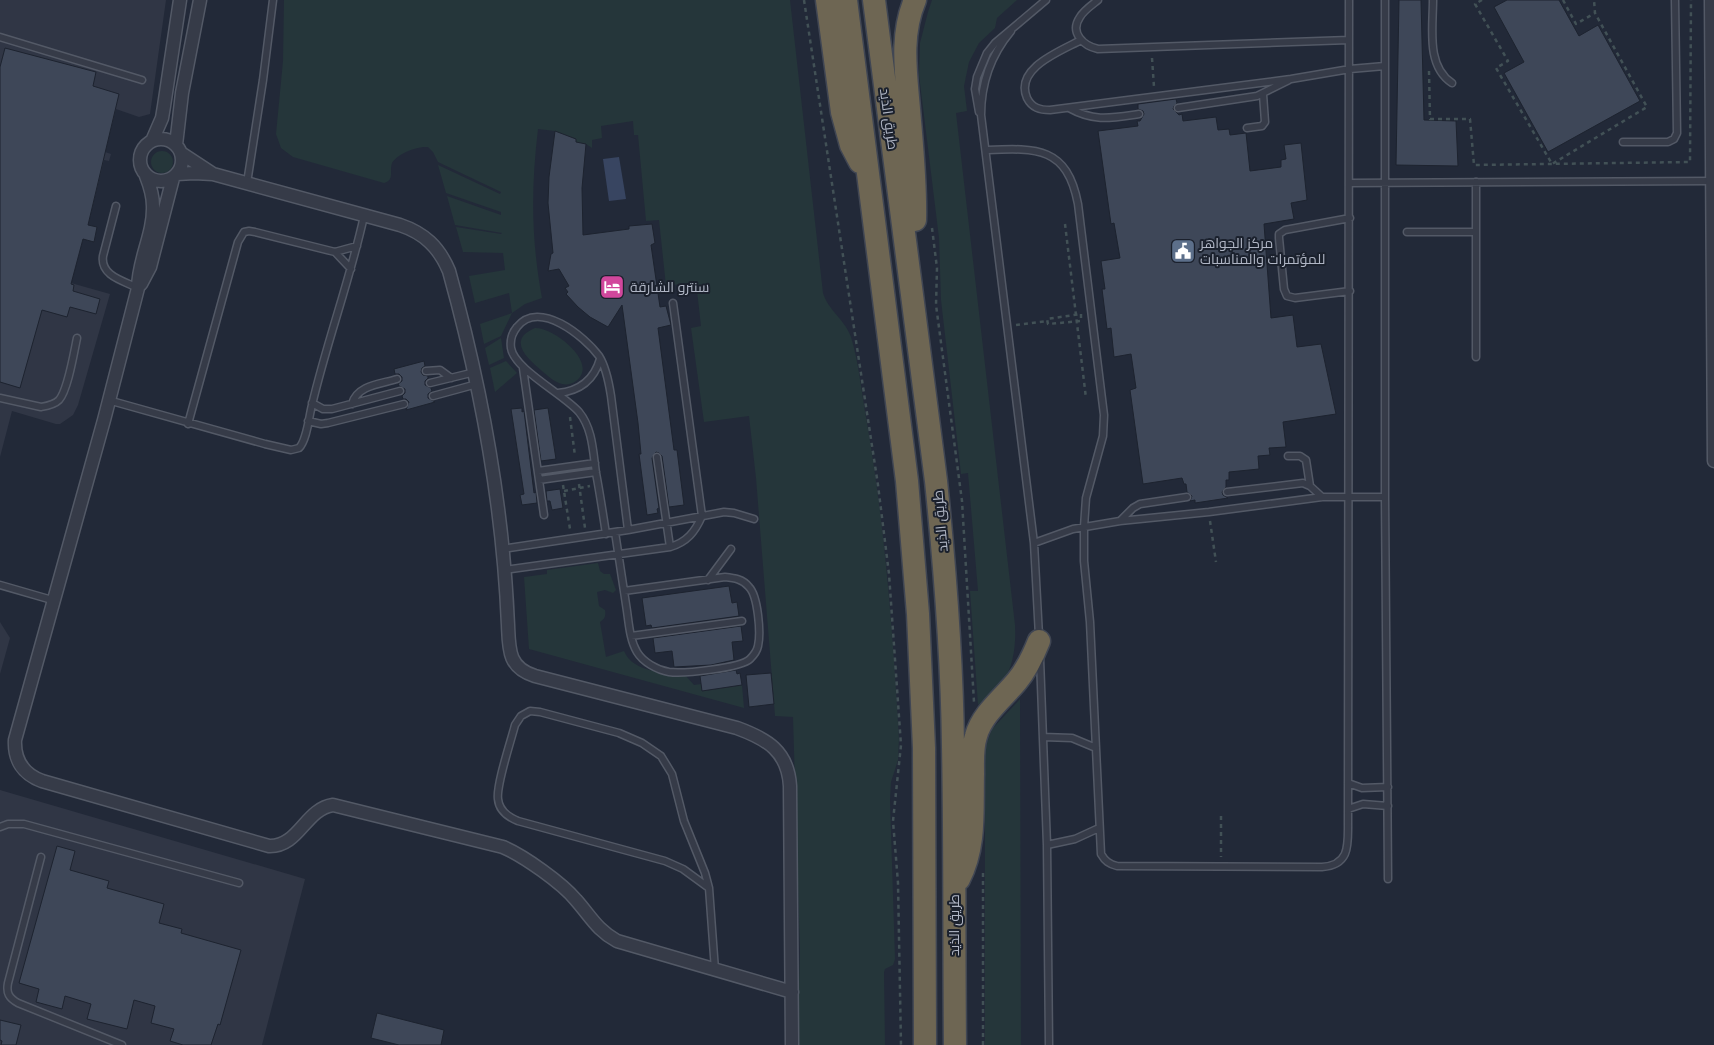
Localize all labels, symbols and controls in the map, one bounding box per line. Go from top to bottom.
street label: طريق الذيد [876,87,902,151]
place label: مركز الجواهر للمؤتمرات والمناسبات [1199,234,1325,268]
public building icon: مركز الجواهر للمؤتمرات والمناسبات [1170,238,1196,264]
hotel icon: سنترو الشارقة [599,274,625,300]
place label: سنترو الشارقة [630,278,709,296]
street label: طريق الذيد [928,489,952,553]
street label: طريق الذيد [945,894,963,956]

